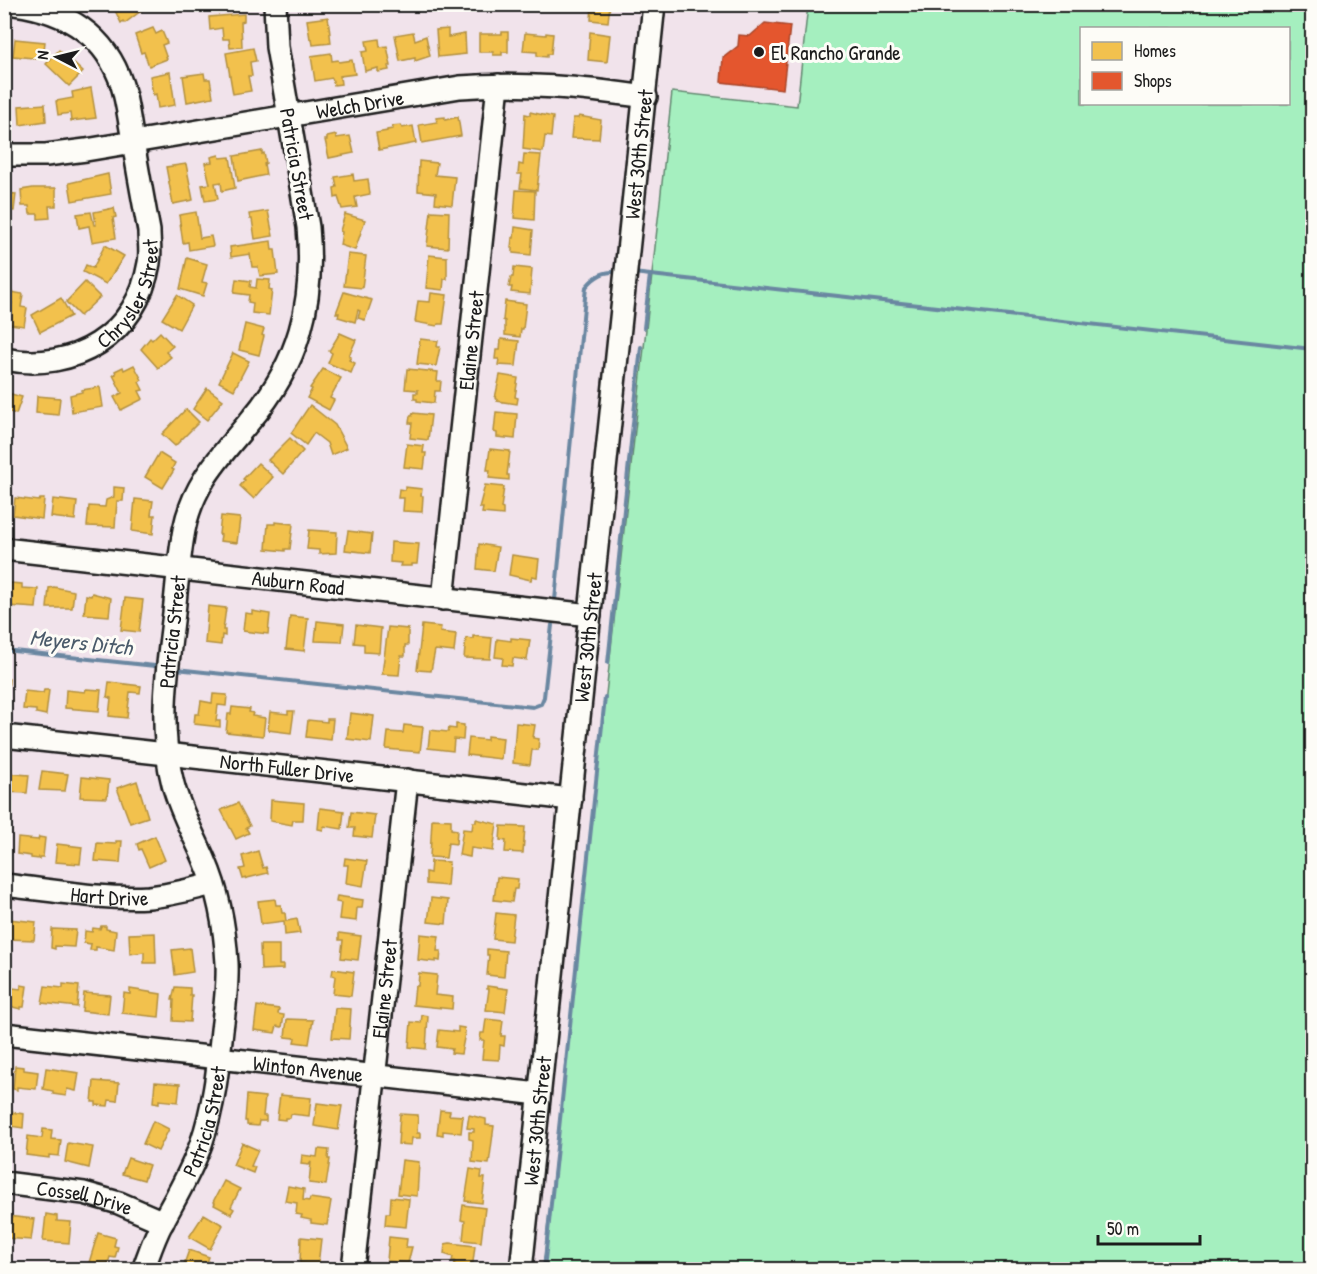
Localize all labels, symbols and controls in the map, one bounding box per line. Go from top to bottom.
north arrow [27,27,87,87]
legend [1080,27,1290,105]
place label: El Rancho Grande [771,38,901,67]
text: Homes [1134,38,1176,63]
marker: El Rancho Grande [752,45,766,59]
text: N [31,49,54,61]
text: Shops [1134,68,1172,93]
street label: Welch Drive [314,82,406,126]
street label: West 30th Street [617,87,660,220]
street label: Patricia Street [273,106,321,223]
street label: Chrysler Street [90,238,164,355]
street label: Elaine Street [451,289,490,391]
street label: Auburn Road [251,563,346,602]
street label: West 30th Street [566,570,609,704]
street label: Patricia Street [151,573,192,689]
water label: Meyers Ditch [28,622,135,662]
street label: North Fuller Drive [219,746,356,789]
street label: Hart Drive [69,879,149,912]
street label: Elaine Street [364,937,404,1040]
street label: Winton Avenue [252,1048,365,1089]
street label: West 30th Street [515,1054,558,1187]
street label: Patricia Street [175,1064,232,1181]
street label: Cossell Drive [35,1173,138,1222]
scale bar [1098,1208,1200,1246]
text: 50 m [1107,1216,1139,1241]

